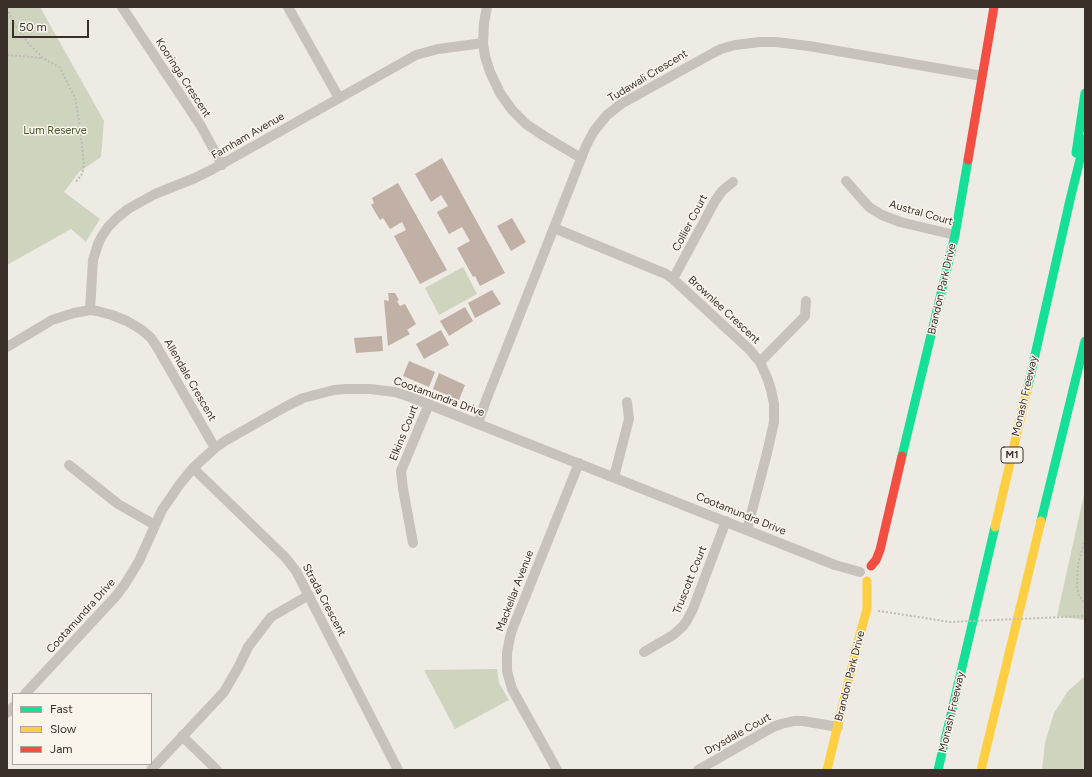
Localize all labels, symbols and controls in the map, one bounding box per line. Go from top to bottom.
scale bar [14,12,91,38]
text: 50 m [19,20,47,34]
street label: Kooringa Crescent [153,36,213,120]
street label: Tudawali Crescent [606,47,690,105]
street label: Farnham Avenue [209,110,287,162]
park label: Lum Reserve [23,124,87,138]
street label: Collier Court [670,192,710,254]
street label: Austral Court [888,198,954,228]
street label: Brandon Park Drive [925,242,959,336]
street label: Brownlee Crescent [685,273,763,347]
street label: Allendale Crescent [161,337,219,423]
street label: Monash Freeway [1009,354,1041,438]
street label: Cootamundra Drive [392,374,486,420]
street label: Elkins Court [387,403,421,463]
road number: M1 [1001,447,1023,463]
street label: Cootamundra Drive [694,490,788,538]
street label: Truscott Court [670,544,710,616]
street label: Mackellar Avenue [493,548,537,634]
street label: Strada Crescent [299,562,349,638]
street label: Cootamundra Drive [44,576,118,656]
street label: Brandon Park Drive [832,629,868,723]
street label: Monash Freeway [936,670,968,754]
legend [12,693,152,765]
text: Fast [50,702,73,716]
street label: Drysdale Court [703,710,773,758]
text: Slow [50,722,76,736]
text: Jam [50,742,73,756]

